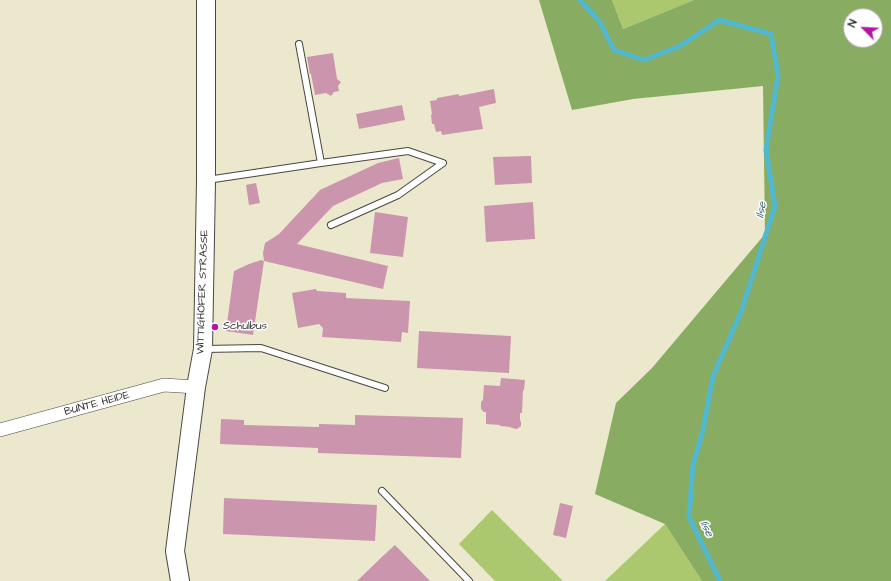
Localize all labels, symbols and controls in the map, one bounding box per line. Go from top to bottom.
north arrow [843,8,883,48]
text: N [844,17,861,30]
water label: Ilse [753,201,771,219]
street label: WITTIGHÖFER STRASSE [194,229,212,355]
place label: Schulbus [223,320,267,334]
marker: Schulbus [210,322,220,332]
street label: BUNTE HEIDE [63,389,131,419]
water label: Ilse [696,519,716,539]

